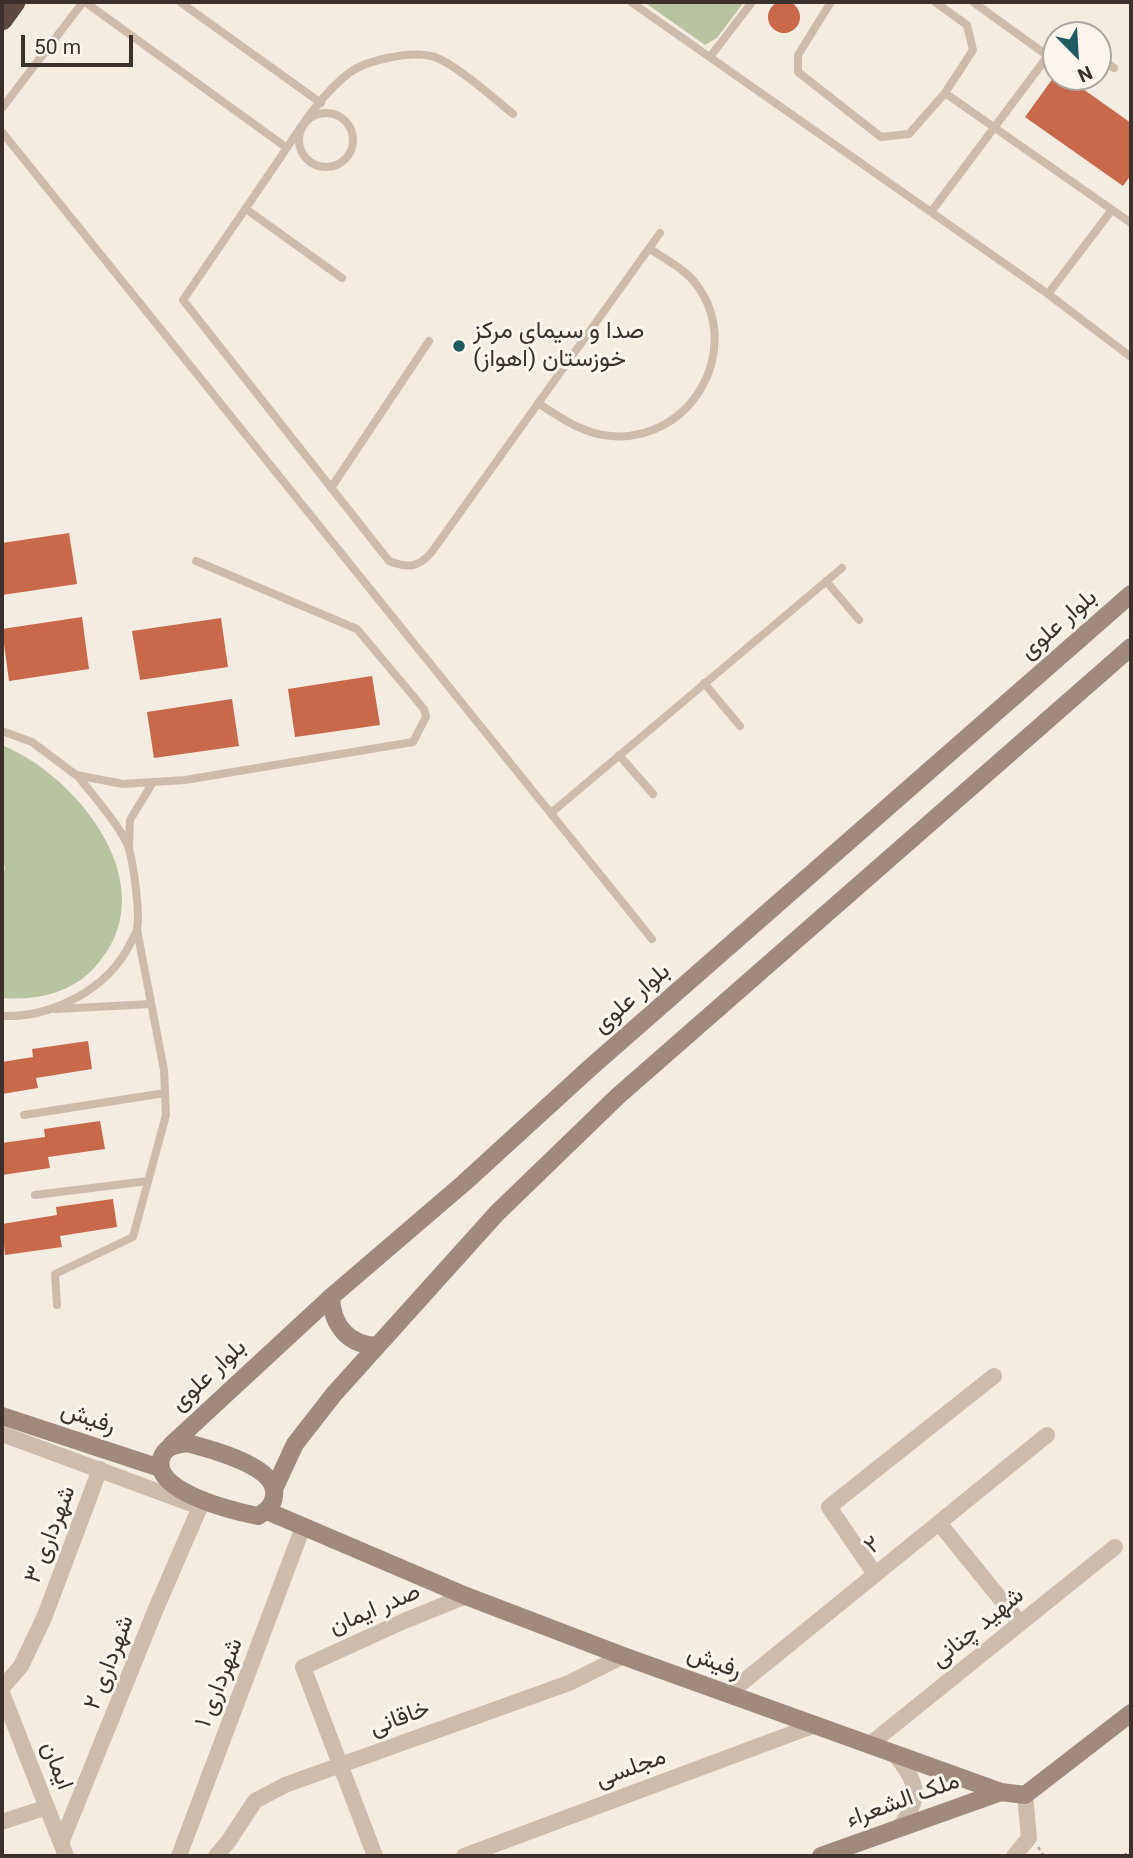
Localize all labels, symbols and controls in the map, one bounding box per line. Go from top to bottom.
scale bar [24,21,136,65]
north arrow [1042,21,1112,91]
text: 50 m [34,35,81,59]
text: N [1074,61,1096,87]
place label: صدا و سیمای مرکز خوزستان (اهواز) [473,318,644,374]
marker: صدا و سیمای مرکز خوزستان (اهواز) [451,338,467,354]
street label: بلوار علوی [1015,584,1103,666]
street label: بلوار علوی [588,958,676,1040]
street label: بلوار علوی [165,1334,253,1418]
street label: رفیش [57,1396,119,1442]
street label: شهرداری ۳ [19,1482,83,1588]
street label: ۲ [859,1531,887,1561]
street label: صدر ایمان [325,1578,425,1642]
street label: شهید چنانی [926,1582,1030,1674]
street label: شهرداری ۲ [79,1612,141,1714]
street label: شهرداری ۱ [190,1634,250,1732]
street label: رفیش [683,1640,745,1686]
street label: خاقانی [366,1695,434,1743]
street label: ایمان [34,1738,78,1794]
street label: مجلسی [592,1743,670,1795]
street label: ملک الشعراء [842,1767,964,1835]

